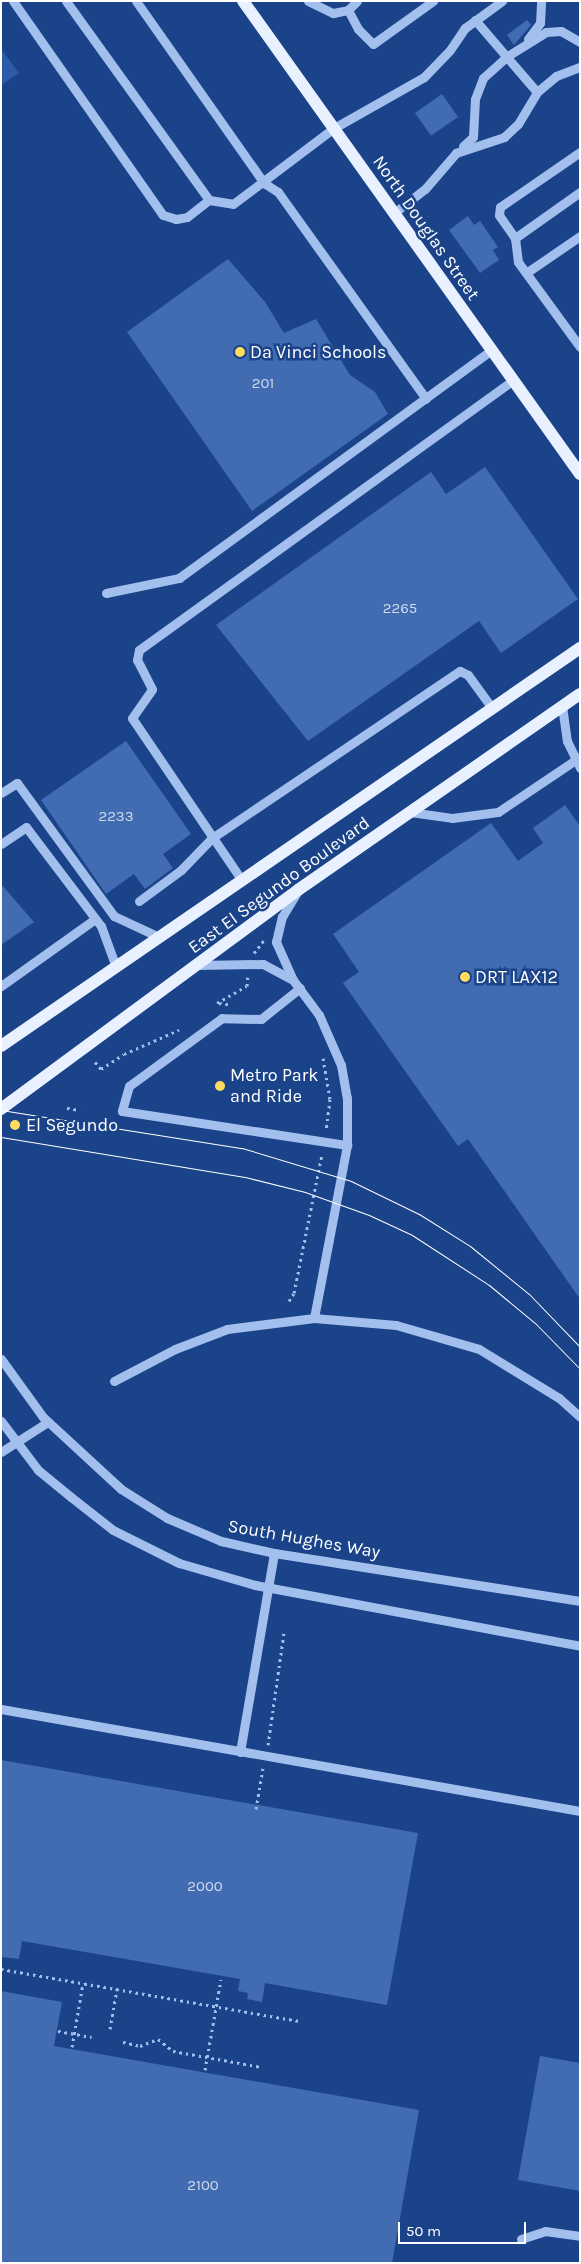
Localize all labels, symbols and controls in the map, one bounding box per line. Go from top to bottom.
street label: North Douglas Street [368,152,484,304]
place label: Da Vinci Schools [250,341,387,363]
marker: Da Vinci Schools [234,346,246,358]
house number: 201 [252,375,274,393]
house number: 2265 [383,600,417,618]
house number: 2233 [98,808,134,826]
street label: East El Segundo Boulevard [184,812,374,958]
place label: DRT LAX12 [475,966,558,988]
marker: DRT LAX12 [459,971,471,983]
place label: Metro Park and Ride [230,1065,318,1108]
marker: Metro Park and Ride [214,1080,226,1092]
place label: El Segundo [26,1114,118,1136]
marker: El Segundo [8,1118,22,1132]
street label: South Hughes Way [226,1515,382,1563]
house number: 2000 [187,1878,223,1896]
house number: 2100 [187,2177,219,2195]
scale bar [401,2212,528,2244]
text: 50 m [406,2222,441,2240]

